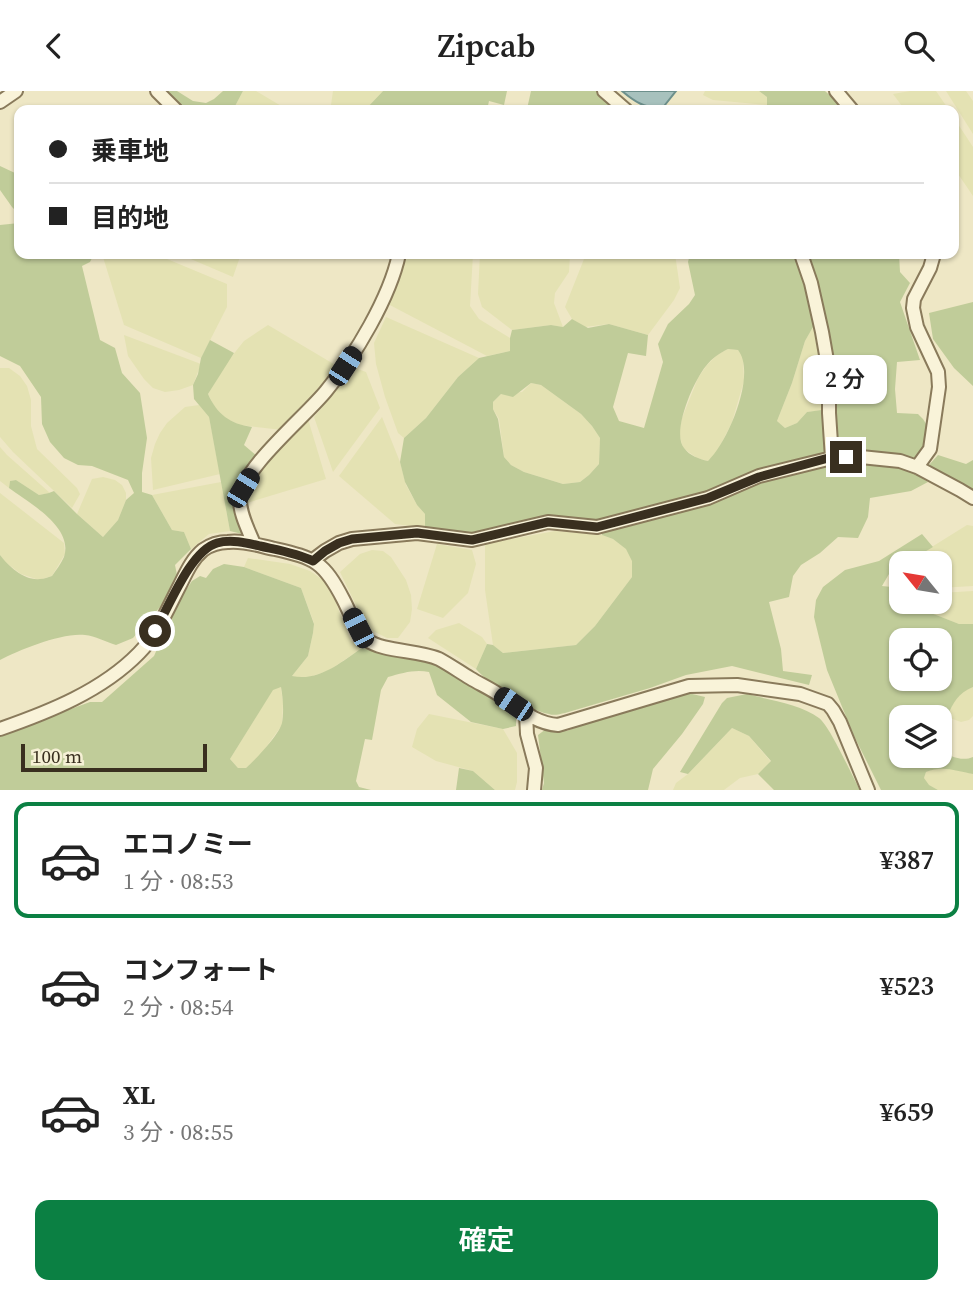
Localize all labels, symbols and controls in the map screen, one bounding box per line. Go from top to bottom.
text: Zipcab [437,24,536,68]
icon: back [35,27,73,65]
icon: search [900,27,938,65]
text: 乗車地 [91,133,169,169]
text: 目的地 [91,200,169,236]
car [325,343,366,389]
callout: 2 分 [804,355,888,405]
text: 2 分 [825,363,865,395]
route end [830,441,862,473]
car [224,465,263,511]
north arrow [889,551,952,614]
map controls [889,551,952,768]
car [340,605,377,651]
route start [139,615,171,647]
button: locate [889,628,952,691]
car [490,684,537,724]
button: layers [889,705,952,768]
scale bar [21,741,206,773]
text: 100 m [32,743,82,769]
text: エコノミー [123,826,253,862]
icon: car [39,829,102,892]
text: ¥387 [880,842,934,878]
text: 1 分 · 08:53 [123,865,233,897]
text: コンフォート [123,952,278,988]
icon: car [39,955,102,1018]
text: ¥523 [880,968,934,1004]
text: 2 分 · 08:54 [123,991,233,1023]
text: XL [123,1077,155,1113]
icon: car [39,1081,102,1144]
text: ¥659 [880,1094,934,1130]
text: 3 分 · 08:55 [123,1116,233,1148]
button: 確定 [35,1200,938,1280]

